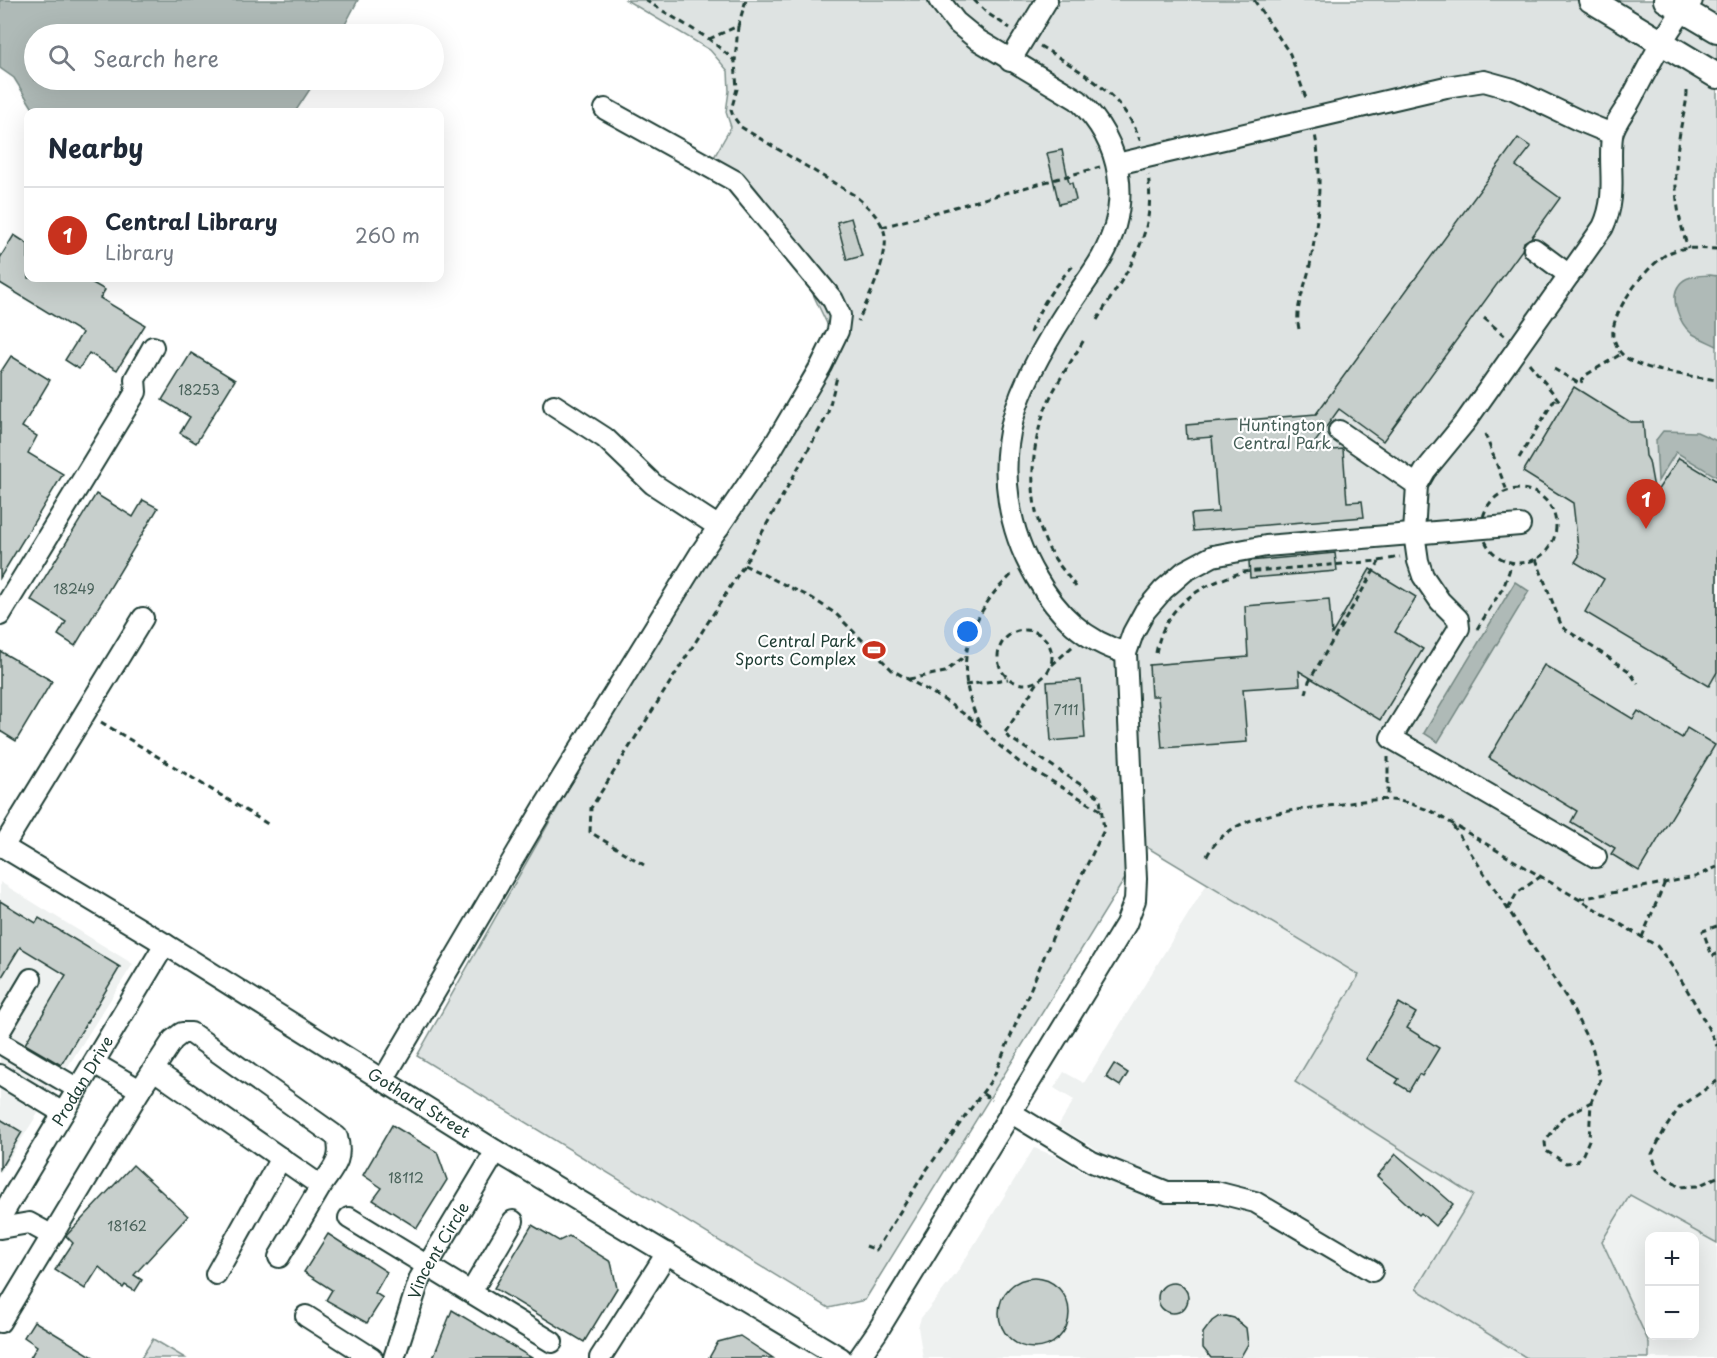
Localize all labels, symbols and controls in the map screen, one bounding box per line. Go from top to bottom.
search box [24,24,444,90]
icon: search [45,41,78,74]
text: Search here [93,41,219,74]
text: Nearby [48,128,143,167]
text: Central Library [105,204,278,237]
text: 1 [63,220,72,250]
text: 260 m [355,220,420,250]
text: Library [105,237,174,267]
house number: 18253 [178,379,220,400]
park label: Huntington Central Park [1233,412,1332,454]
pin: 1 [1626,480,1666,529]
house number: 18249 [53,578,95,599]
your location [953,617,982,646]
place label: Central Park Sports Complex [735,628,856,670]
sports icon: Central Park Sports Complex [861,637,887,663]
house number: 7111 [1054,699,1078,720]
street label: Prodan Drive [45,1031,118,1130]
street label: Gothard Street [364,1061,476,1143]
house number: 18112 [388,1167,424,1188]
street label: Vincent Circle [401,1197,474,1302]
house number: 18162 [107,1215,147,1236]
map controls [1645,1232,1699,1340]
button: + [1645,1232,1699,1286]
button: − [1645,1286,1699,1340]

